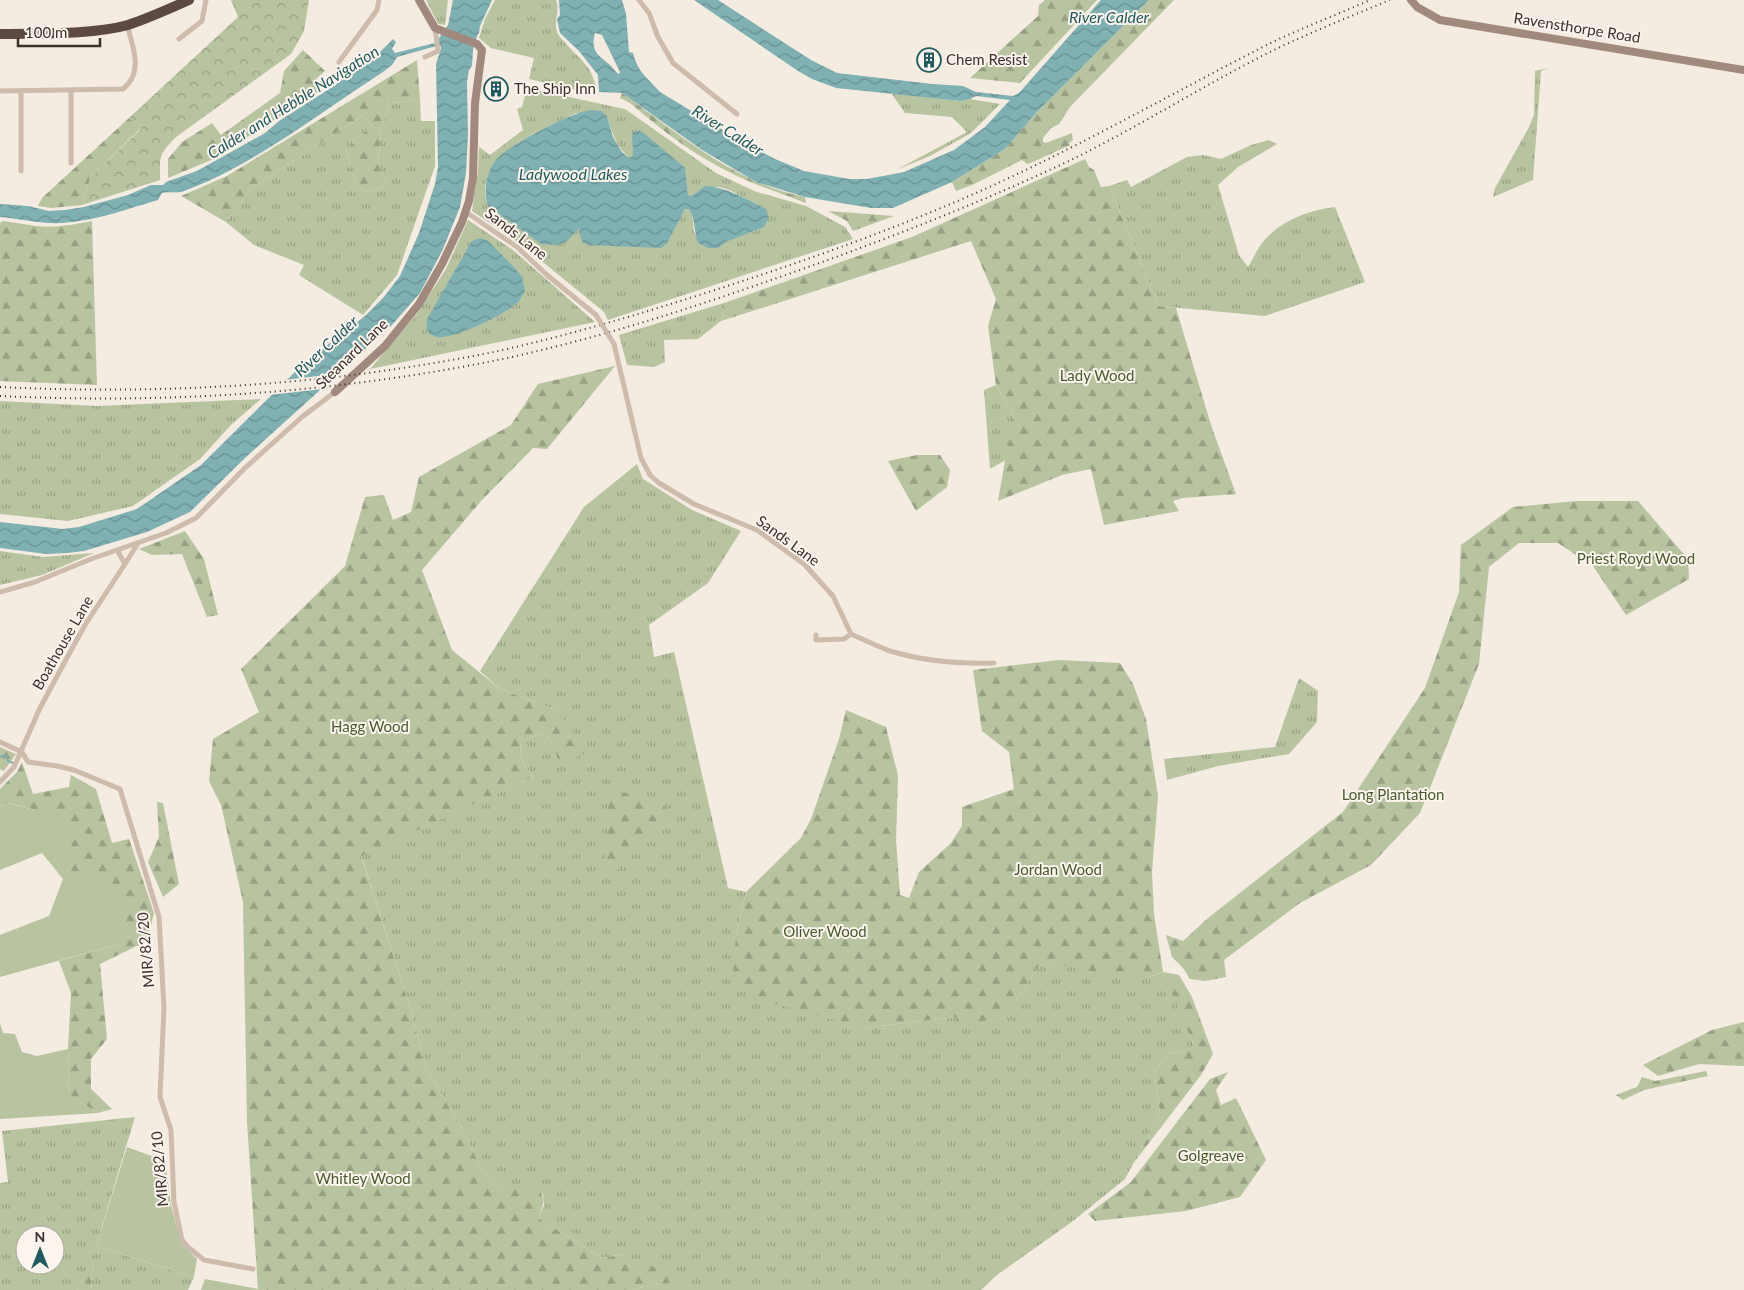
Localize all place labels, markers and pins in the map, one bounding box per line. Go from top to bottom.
building icon: Chem Resist [916,47,942,73]
place label: Chem Resist [946,50,1028,68]
building icon: The Ship Inn [483,76,509,102]
place label: The Ship Inn [514,79,596,97]

